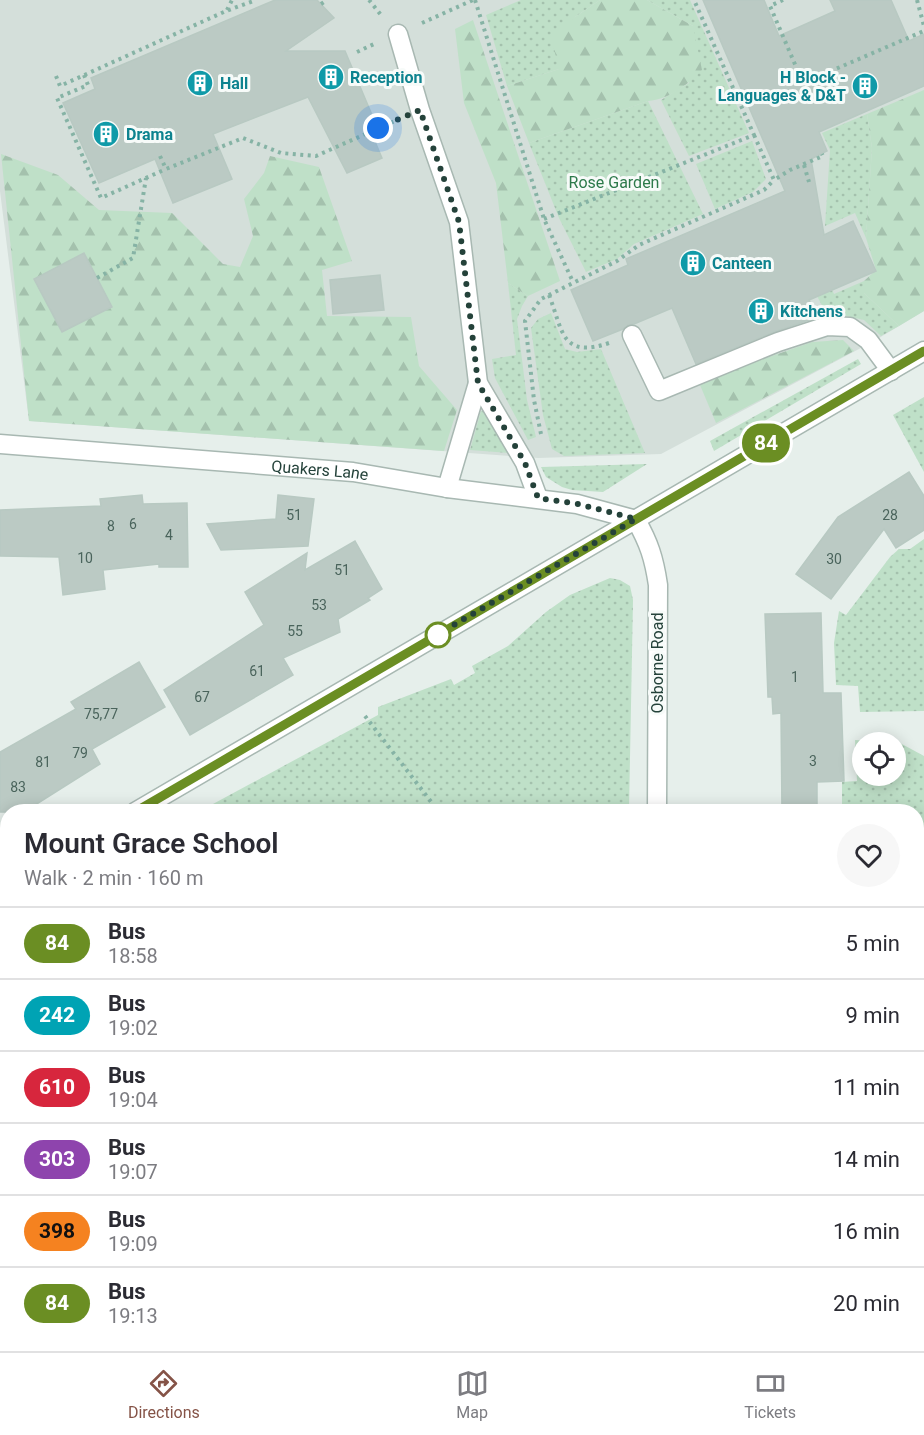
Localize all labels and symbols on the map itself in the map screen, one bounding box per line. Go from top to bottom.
building icon: Reception [316,62,346,92]
building icon: Hall [185,68,215,98]
place label: Reception [350,68,423,87]
place label: H Block - Languages & D&T [718,68,846,105]
building icon: H Block - Languages & D&T [850,71,880,101]
place label: Hall [220,74,248,93]
your location [363,113,393,143]
building icon: Drama [91,119,121,149]
place label: Drama [126,125,173,144]
park label: Rose Garden [569,173,659,192]
building icon: Canteen [678,248,708,278]
place label: Canteen [712,254,772,273]
building icon: Kitchens [746,296,776,326]
place label: Kitchens [780,302,843,321]
line badge: 84 [739,424,793,462]
street label: Quakers Lane [271,457,370,484]
house number: 51 [286,507,302,523]
house number: 28 [882,507,898,523]
house number: 6 [129,516,137,532]
house number: 8 [107,518,115,534]
house number: 4 [165,527,173,543]
house number: 10 [77,550,93,566]
house number: 30 [826,551,842,567]
house number: 51 [334,562,350,578]
house number: 53 [311,597,327,613]
street label: Osborne Road [648,613,667,713]
unlabelled marker [425,622,451,648]
house number: 55 [287,623,303,639]
house number: 61 [249,663,265,679]
house number: 1 [791,669,799,685]
house number: 67 [194,689,210,705]
house number: 75,77 [84,706,118,722]
house number: 79 [72,745,88,761]
house number: 3 [809,753,817,769]
house number: 81 [35,754,51,770]
house number: 83 [10,779,26,795]

